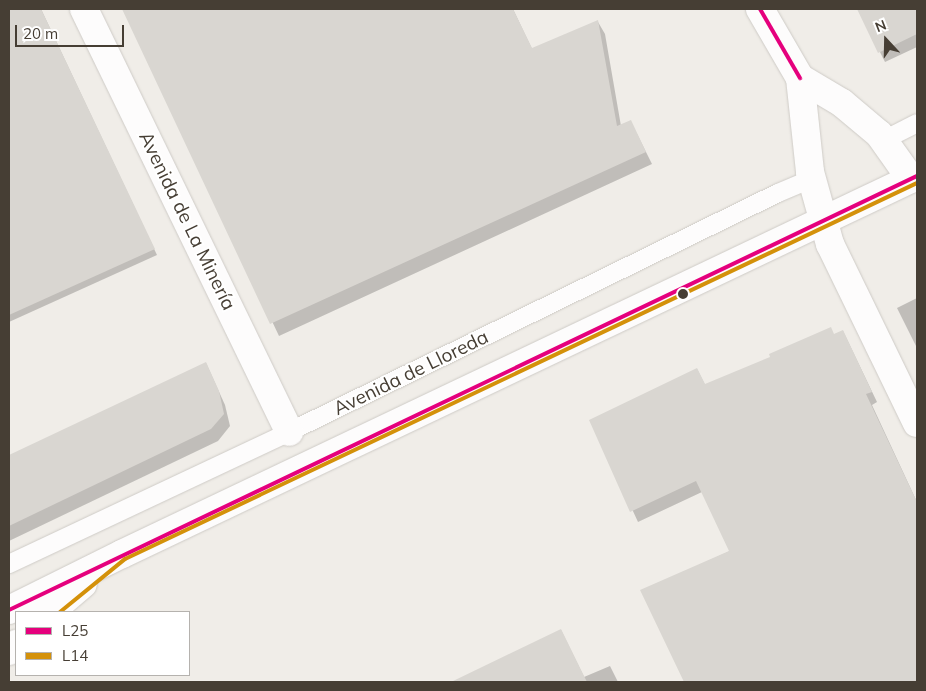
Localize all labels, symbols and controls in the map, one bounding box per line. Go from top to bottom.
scale bar [18,15,126,47]
north arrow [861,15,911,65]
text: N [872,16,889,36]
text: 20 m [23,24,58,43]
street label: Avenida de La Minería [134,128,240,314]
unlabelled marker [678,289,688,299]
street label: Avenida de Lloreda [330,326,492,420]
legend [15,611,190,676]
text: L25 [62,621,88,640]
text: L14 [62,646,88,665]

